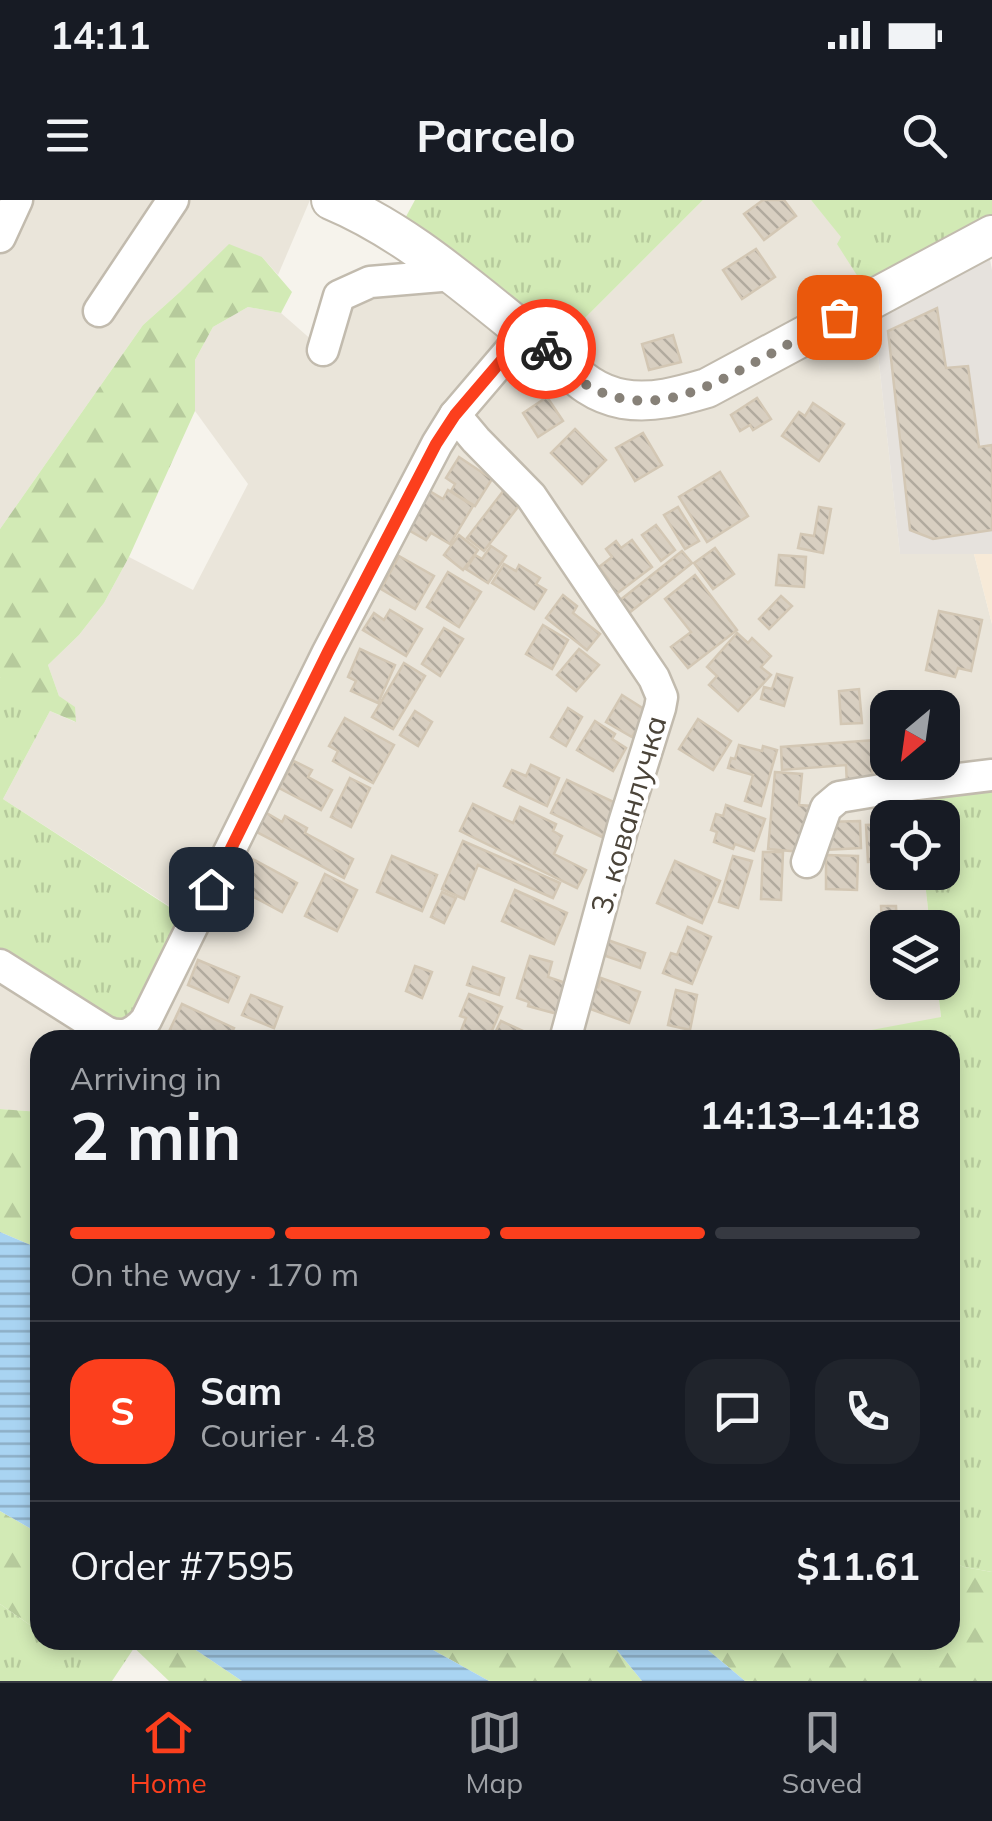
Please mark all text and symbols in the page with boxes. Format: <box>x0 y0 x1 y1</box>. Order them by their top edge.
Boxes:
text: 14:11 <box>50 11 151 59</box>
text: Parcelo <box>416 107 576 163</box>
icon: menu <box>40 108 95 163</box>
icon: search <box>897 108 952 163</box>
pin <box>797 275 882 360</box>
icon: bag <box>812 290 867 345</box>
courier <box>496 299 596 399</box>
icon: bike <box>519 322 574 377</box>
north arrow <box>870 690 960 780</box>
map controls <box>870 690 960 1000</box>
street label: 3. кованлучка <box>582 711 674 918</box>
button: locate <box>870 800 960 890</box>
pin <box>169 847 254 932</box>
icon: home <box>184 862 239 917</box>
button: layers <box>870 910 960 1000</box>
text: Arriving in <box>70 1058 222 1098</box>
text: 14:13–14:18 <box>700 1091 920 1139</box>
text: 2 min <box>70 1095 241 1176</box>
text: On the way · 170 m <box>70 1254 359 1294</box>
button: chat <box>685 1359 790 1464</box>
button: phone <box>815 1359 920 1464</box>
text: Sam <box>200 1367 282 1415</box>
text: S <box>110 1387 135 1435</box>
text: Courier · 4.8 <box>200 1415 376 1455</box>
text: Order #7595 <box>70 1542 294 1590</box>
text: $11.61 <box>797 1542 920 1590</box>
tab: Home <box>129 1705 207 1800</box>
tab: Map <box>465 1705 523 1800</box>
tab: Saved <box>782 1705 863 1800</box>

